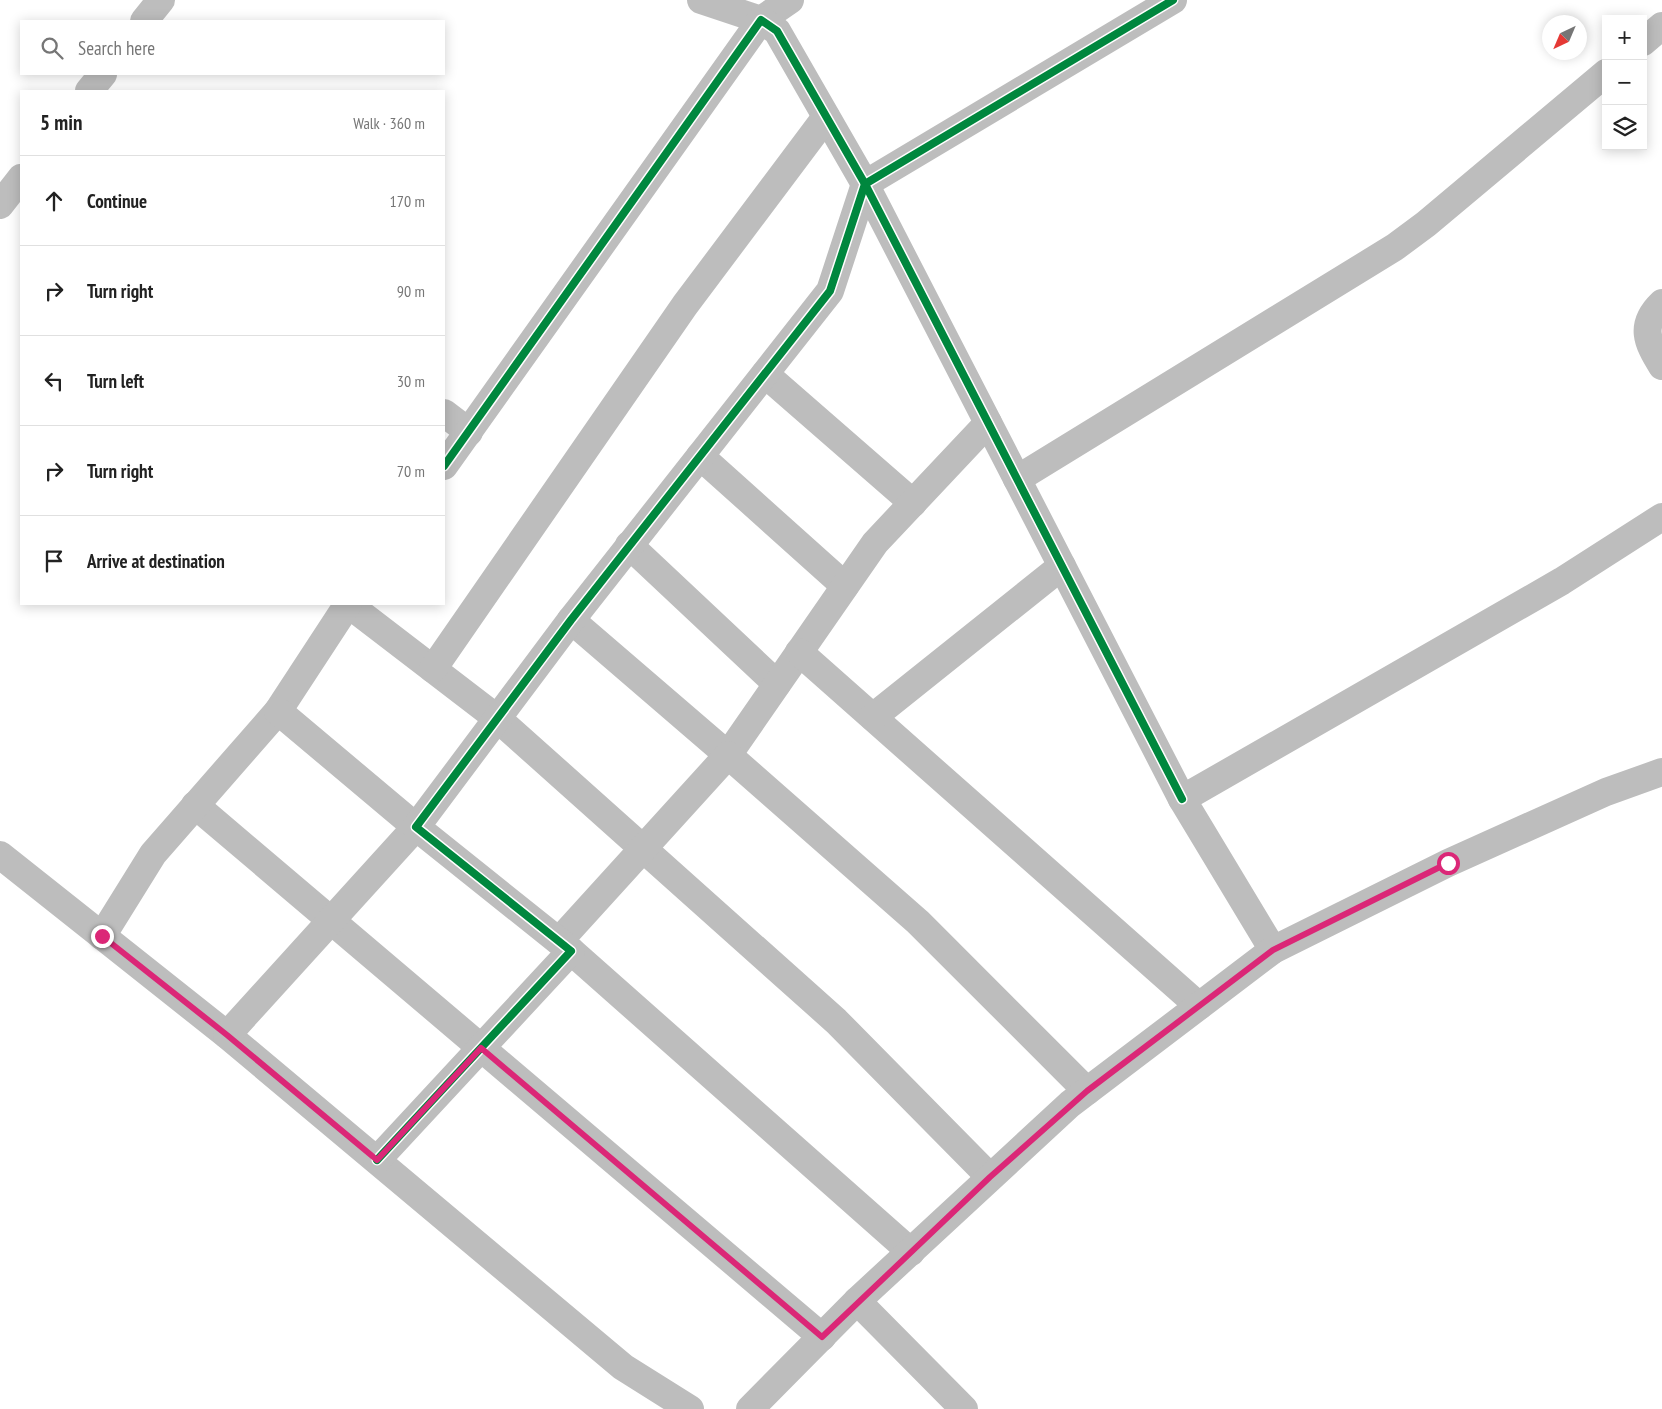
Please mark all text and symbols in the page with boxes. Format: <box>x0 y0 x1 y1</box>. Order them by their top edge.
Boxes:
north arrow <box>1542 15 1587 60</box>
map controls <box>1602 15 1647 150</box>
button: + <box>1602 15 1647 60</box>
search box <box>20 20 445 75</box>
icon: search <box>38 34 66 62</box>
text: Search here <box>78 36 155 60</box>
button: − <box>1602 60 1647 105</box>
button: layers <box>1602 105 1647 150</box>
text: 5 min <box>40 109 82 136</box>
text: Walk · 360 m <box>353 113 425 133</box>
icon: ahead <box>40 187 68 215</box>
text: Continue <box>87 189 147 213</box>
text: 170 m <box>390 191 425 211</box>
icon: right <box>40 277 68 305</box>
text: Turn right <box>87 279 153 303</box>
text: 90 m <box>397 281 425 301</box>
icon: left <box>40 367 68 395</box>
text: Turn left <box>87 369 144 393</box>
text: 30 m <box>397 371 425 391</box>
icon: right <box>40 457 68 485</box>
text: Turn right <box>87 459 153 483</box>
text: 70 m <box>397 461 425 481</box>
icon: arrive <box>40 547 68 575</box>
text: Arrive at destination <box>87 549 225 573</box>
route start <box>1437 852 1460 875</box>
route end <box>91 925 114 948</box>

